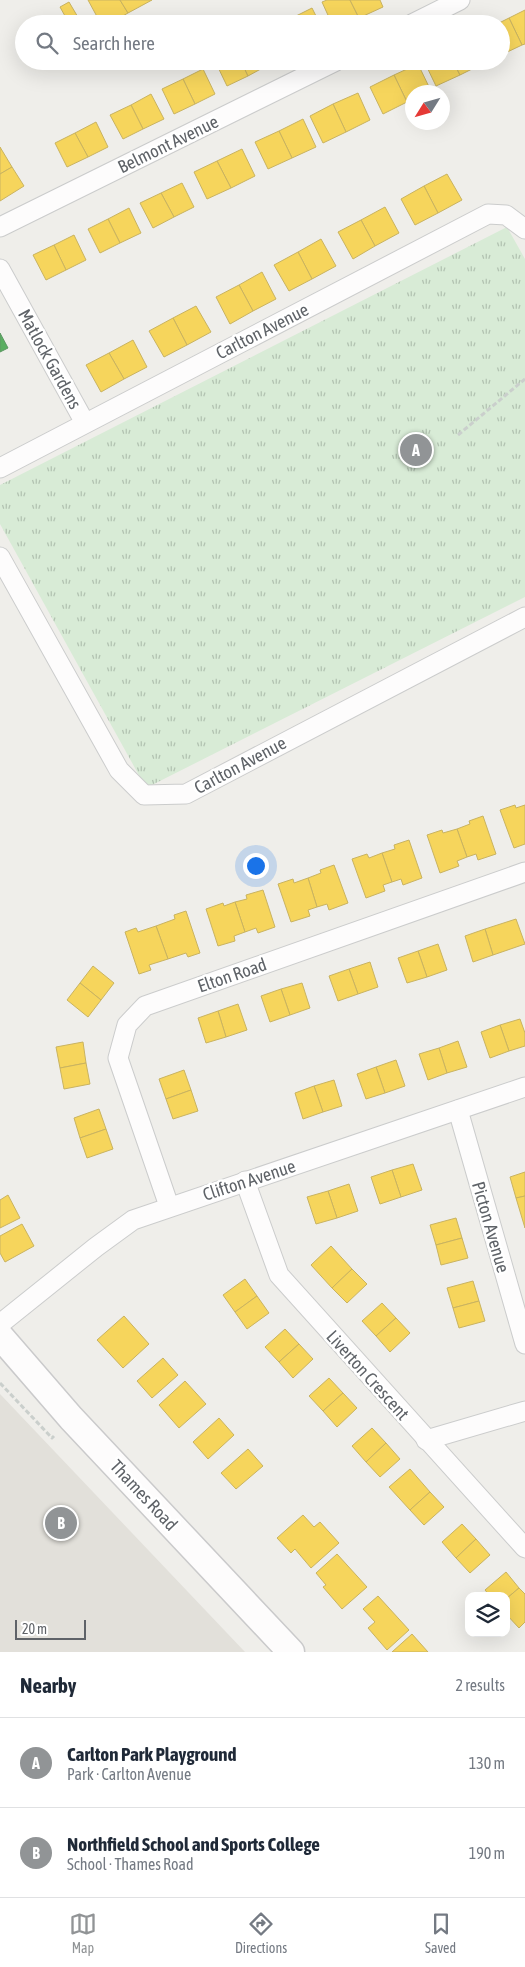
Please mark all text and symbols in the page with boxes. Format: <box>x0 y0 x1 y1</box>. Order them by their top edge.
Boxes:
search box <box>15 15 510 70</box>
icon: search <box>33 29 61 57</box>
text: Search here <box>73 32 155 54</box>
north arrow <box>405 85 450 130</box>
street label: Belmont Avenue <box>114 111 222 177</box>
street label: Carlton Avenue <box>212 299 312 363</box>
street label: Matlock Gardens <box>14 305 86 413</box>
pin: A <box>400 431 432 469</box>
street label: Carlton Avenue <box>190 732 290 798</box>
your location <box>243 853 269 879</box>
street label: Elton Road <box>195 953 269 997</box>
street label: Clifton Avenue <box>200 1155 298 1205</box>
street label: Picton Avenue <box>468 1179 514 1275</box>
street label: Liverton Crescent <box>322 1326 414 1424</box>
street label: Thames Road <box>106 1455 182 1535</box>
pin: B <box>45 1504 77 1542</box>
map controls <box>465 1592 510 1637</box>
button: layers <box>465 1592 510 1637</box>
scale bar <box>15 1617 86 1640</box>
text: 20 m <box>22 1621 47 1637</box>
text: Nearby <box>20 1673 76 1697</box>
text: 2 results <box>455 1676 505 1694</box>
text: Carlton Park Playground <box>67 1743 237 1765</box>
text: A <box>32 1754 40 1772</box>
text: 130 m <box>469 1754 505 1772</box>
text: Park · Carlton Avenue <box>67 1765 191 1783</box>
text: Northfield School and Sports College <box>67 1833 320 1855</box>
text: B <box>32 1844 40 1862</box>
text: 190 m <box>469 1844 505 1862</box>
text: School · Thames Road <box>67 1855 194 1873</box>
tab: Map <box>69 1910 97 1956</box>
tab: Directions <box>235 1910 287 1956</box>
tab: Saved <box>425 1910 456 1956</box>

